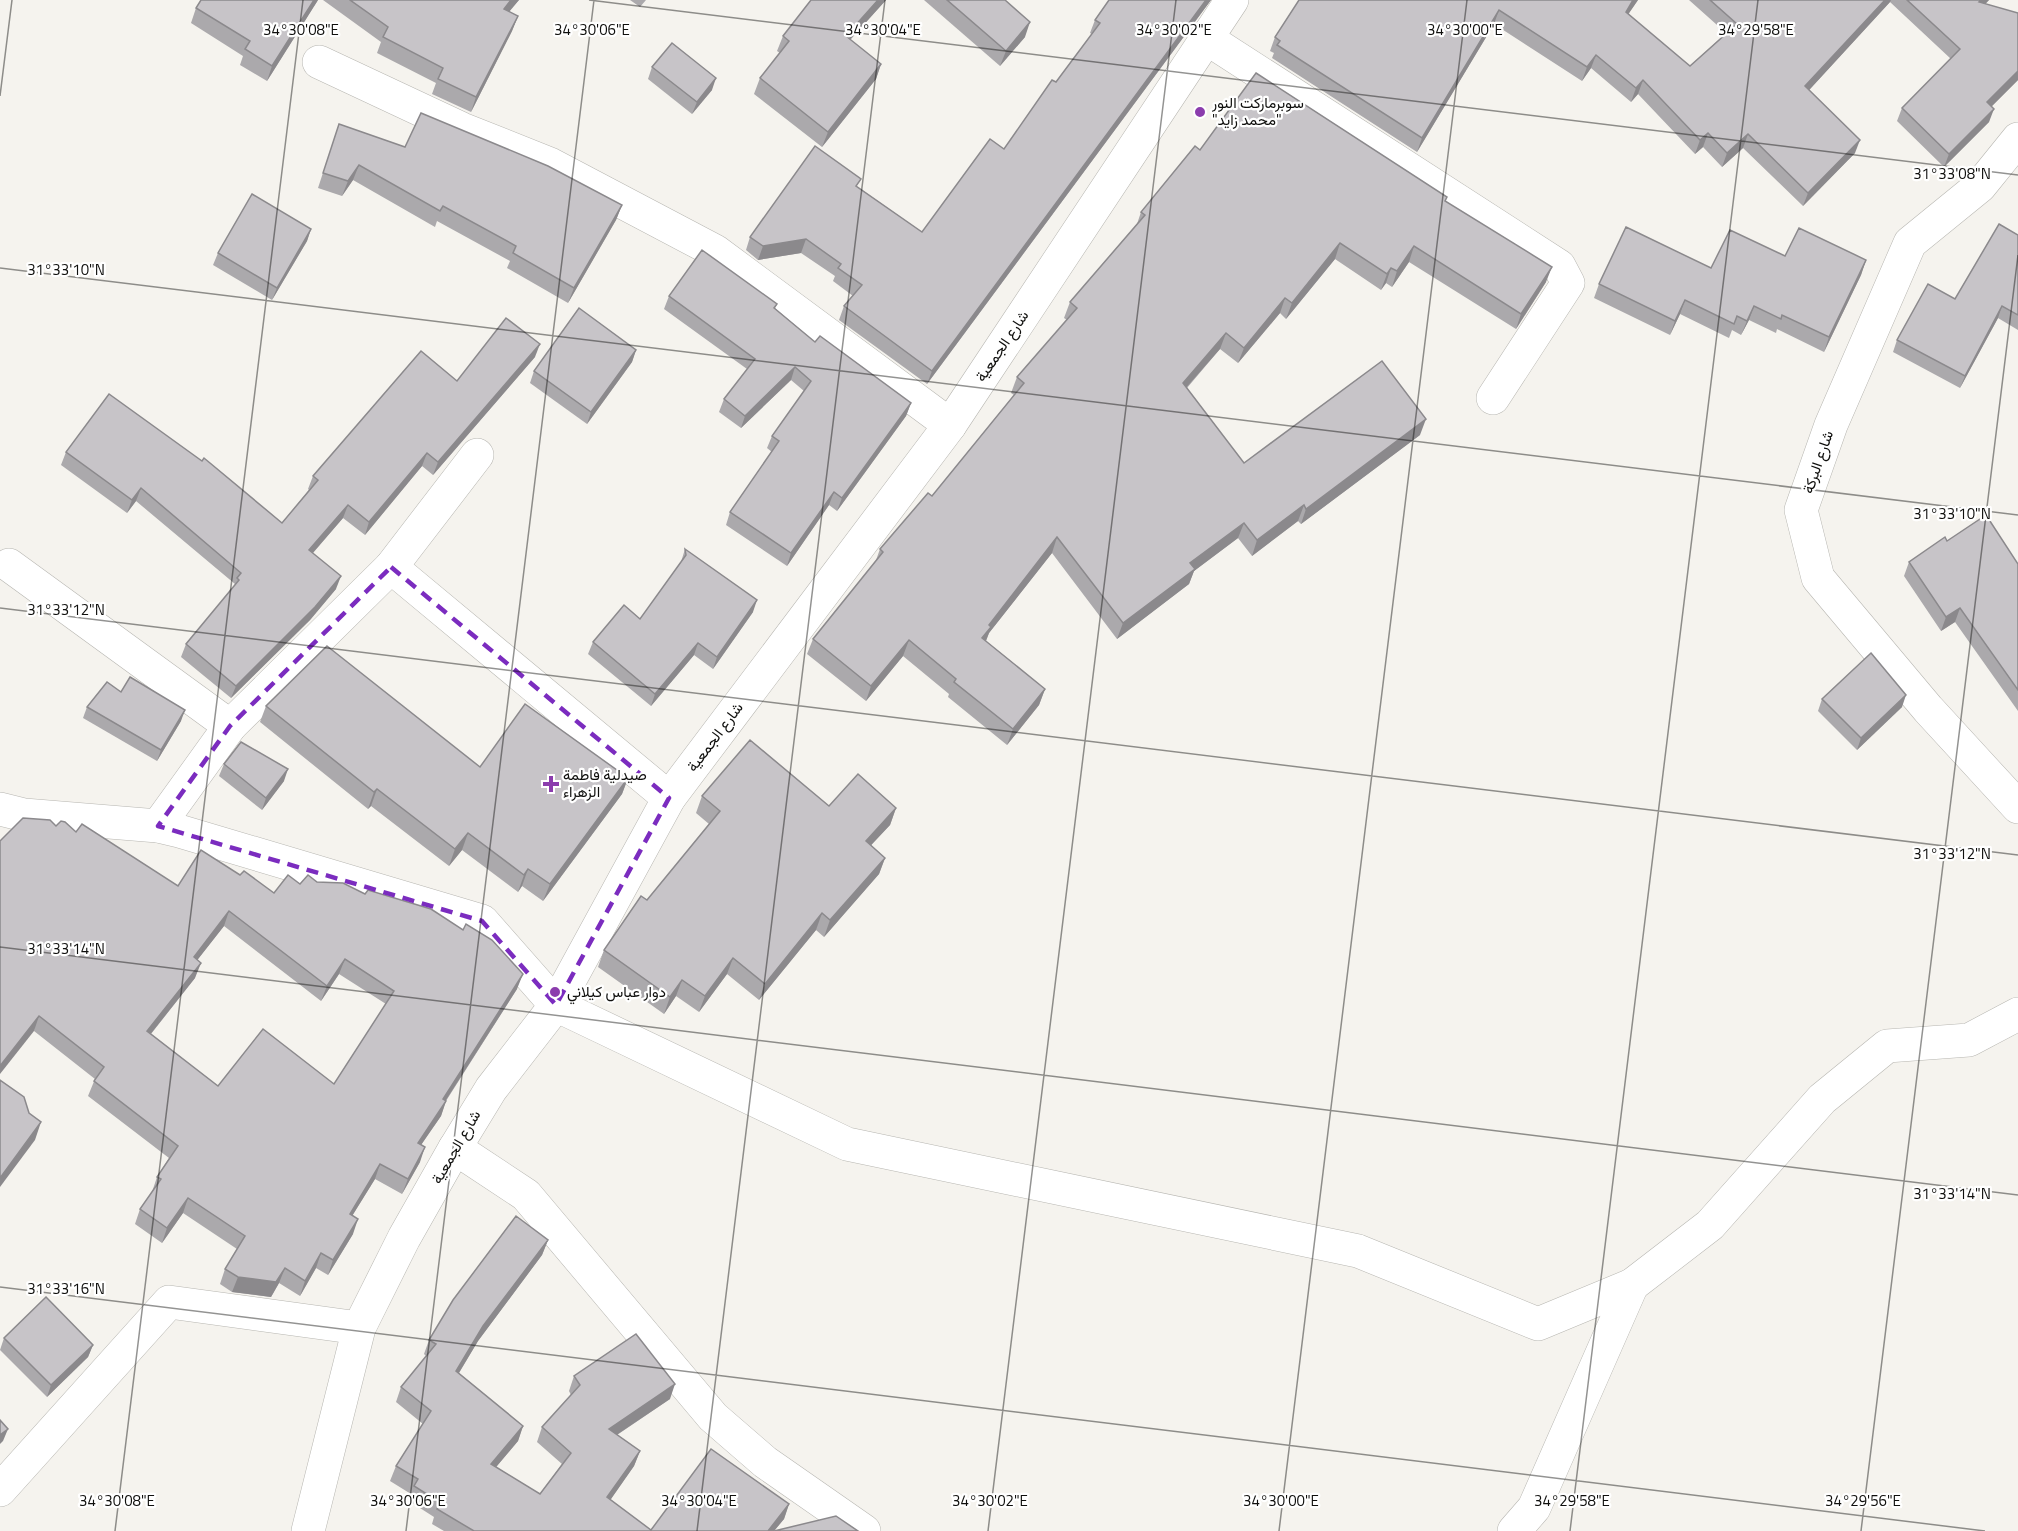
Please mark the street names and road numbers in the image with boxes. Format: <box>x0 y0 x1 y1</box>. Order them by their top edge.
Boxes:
street label: شارع الجمعية <box>969 305 1034 386</box>
street label: شارع البركة <box>1796 427 1839 496</box>
street label: شارع الجمعية <box>681 697 749 776</box>
street label: شارع الجمعية <box>425 1105 486 1188</box>

